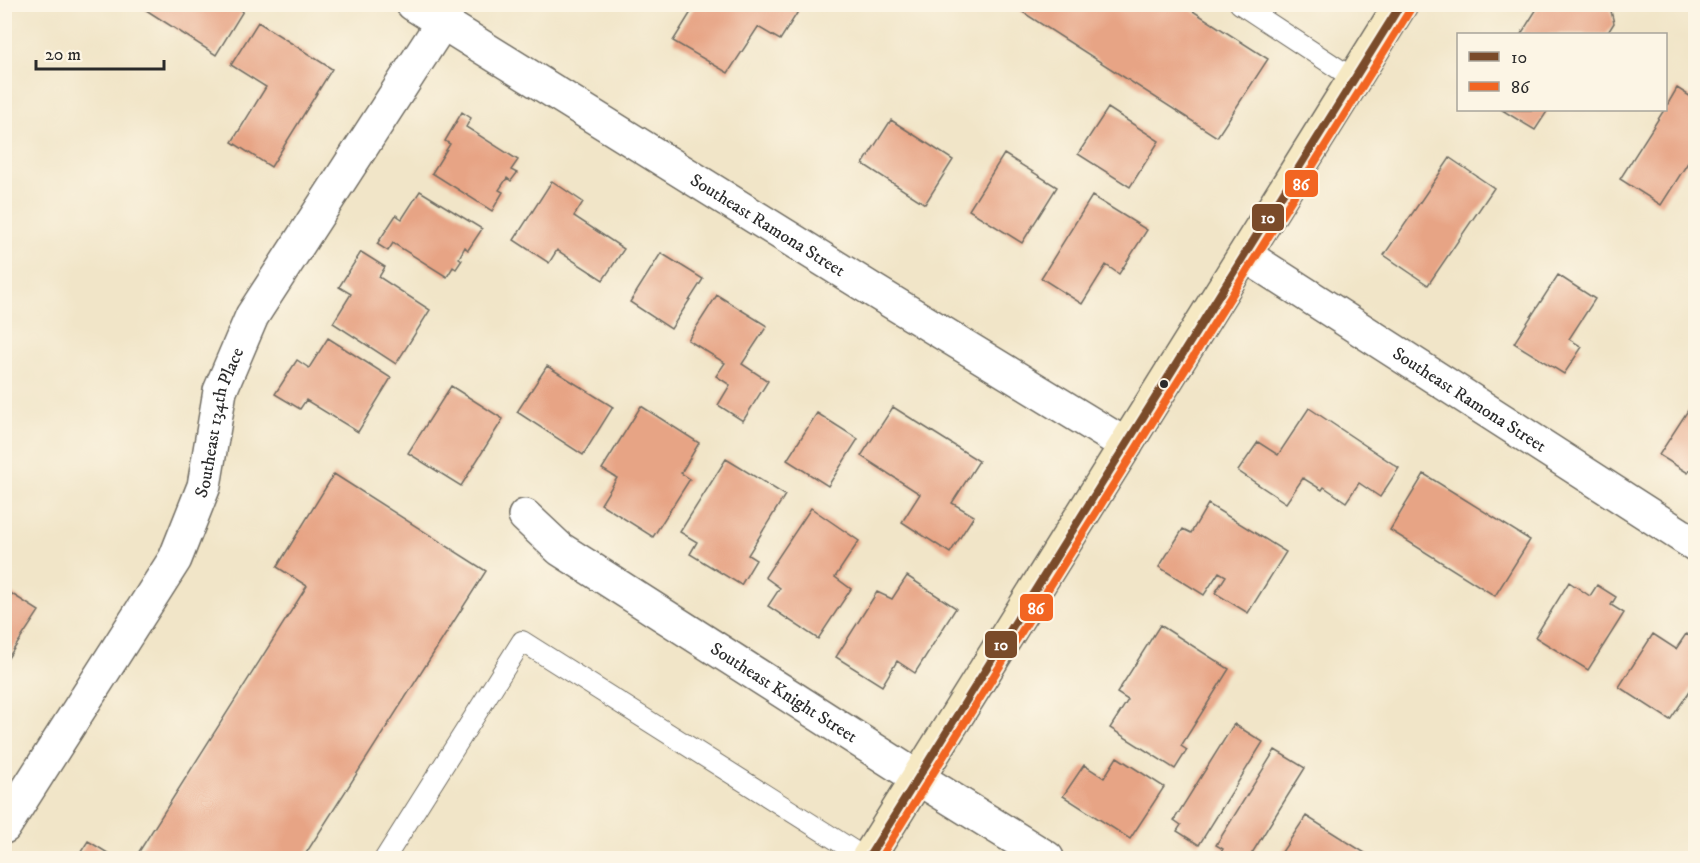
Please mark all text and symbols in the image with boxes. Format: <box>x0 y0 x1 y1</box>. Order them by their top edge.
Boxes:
scale bar <box>36 33 164 71</box>
legend <box>1457 33 1667 111</box>
text: 20 m <box>45 44 81 66</box>
text: 10 <box>1511 47 1527 69</box>
text: 86 <box>1511 77 1530 99</box>
street label: Southeast Ramona Street <box>686 169 849 282</box>
line badge: 86 <box>1284 169 1319 198</box>
text: 86 <box>1293 175 1311 195</box>
line badge: 10 <box>1251 203 1285 232</box>
text: 10 <box>1261 208 1276 228</box>
street label: Southeast Ramona Street <box>1388 343 1550 458</box>
street label: Southeast 134th Place <box>190 344 249 501</box>
unlabelled marker <box>1158 378 1170 390</box>
line badge: 86 <box>1019 593 1054 622</box>
text: 86 <box>1028 599 1046 619</box>
line badge: 10 <box>984 630 1018 659</box>
text: 10 <box>994 635 1009 655</box>
street label: Southeast Knight Street <box>706 638 861 748</box>

